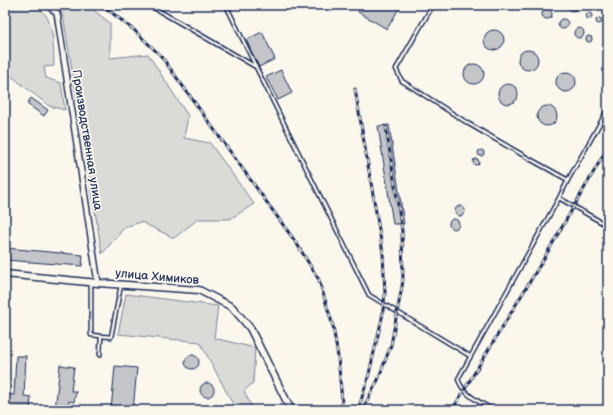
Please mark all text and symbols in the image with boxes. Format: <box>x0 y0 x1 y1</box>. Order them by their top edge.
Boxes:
street label: Производственная улица <box>68 69 106 211</box>
street label: улица Химиков <box>115 266 200 288</box>

